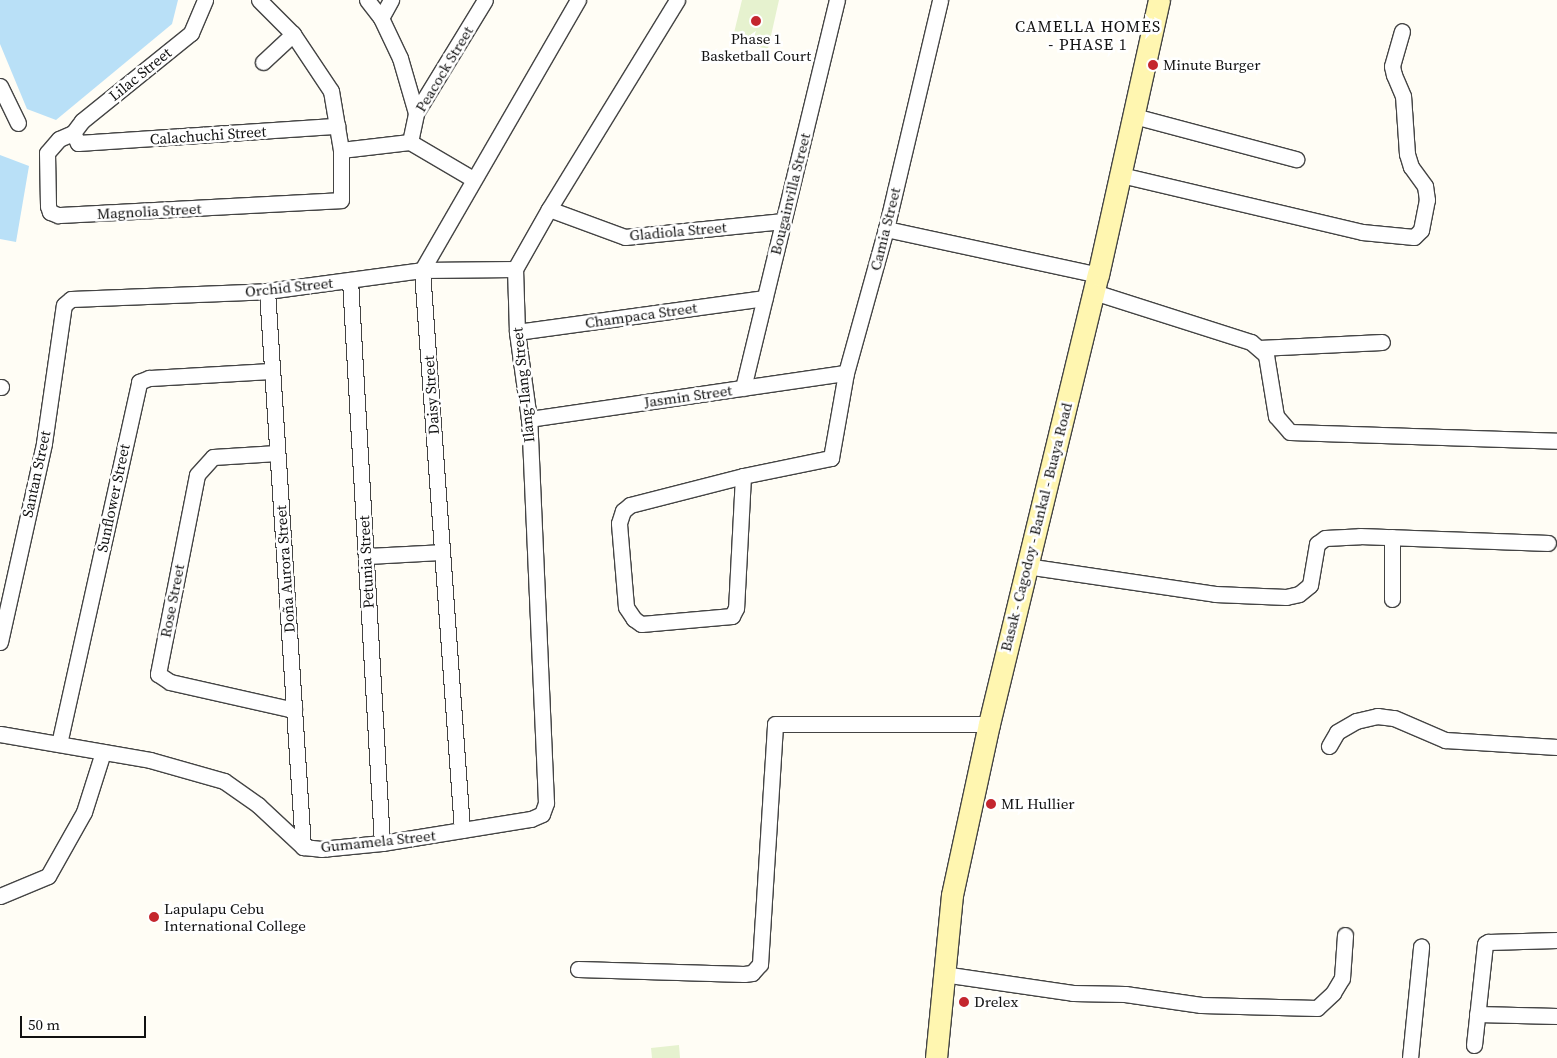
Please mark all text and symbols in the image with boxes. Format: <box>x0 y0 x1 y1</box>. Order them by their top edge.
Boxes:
marker: Phase 1 Basketball Court <box>750 15 762 27</box>
district label: CAMELLA HOMES - PHASE 1 <box>1013 16 1163 54</box>
street label: Peacock Street <box>411 23 477 115</box>
place label: Phase 1 Basketball Court <box>701 29 811 64</box>
street label: Lilac Street <box>105 43 175 105</box>
place label: Minute Burger <box>1163 56 1260 74</box>
marker: Minute Burger <box>1147 59 1159 71</box>
street label: Calachuchi Street <box>149 122 267 148</box>
street label: Bougainvilla Street <box>766 131 814 257</box>
street label: Camia Street <box>866 186 904 272</box>
street label: Magnolia Street <box>96 199 202 223</box>
street label: Gladiola Street <box>629 218 727 244</box>
street label: Orchid Street <box>244 273 334 301</box>
street label: Champaca Street <box>584 298 698 332</box>
street label: Ilang-Ilang Street <box>508 327 538 443</box>
street label: Daisy Street <box>419 355 443 435</box>
street label: Jasmin Street <box>643 381 733 411</box>
street label: Basak - Cagodoy - Bankal - Buaya Road <box>996 401 1076 653</box>
street label: Santan Street <box>18 429 54 519</box>
street label: Sunflower Street <box>93 442 133 554</box>
street label: Doña Aurora Street <box>272 505 298 633</box>
street label: Petunia Street <box>355 515 377 609</box>
street label: Rose Street <box>156 563 188 639</box>
place label: ML Hullier <box>1001 795 1075 813</box>
marker: ML Hullier <box>985 798 997 810</box>
street label: Gumamela Street <box>320 826 436 856</box>
place label: Lapulapu Cebu International College <box>164 899 306 934</box>
marker: Lapulapu Cebu International College <box>148 911 160 923</box>
place label: Drelex <box>974 993 1018 1011</box>
marker: Drelex <box>958 996 970 1008</box>
scale bar <box>22 1006 149 1038</box>
text: 50 m <box>28 1014 60 1035</box>

